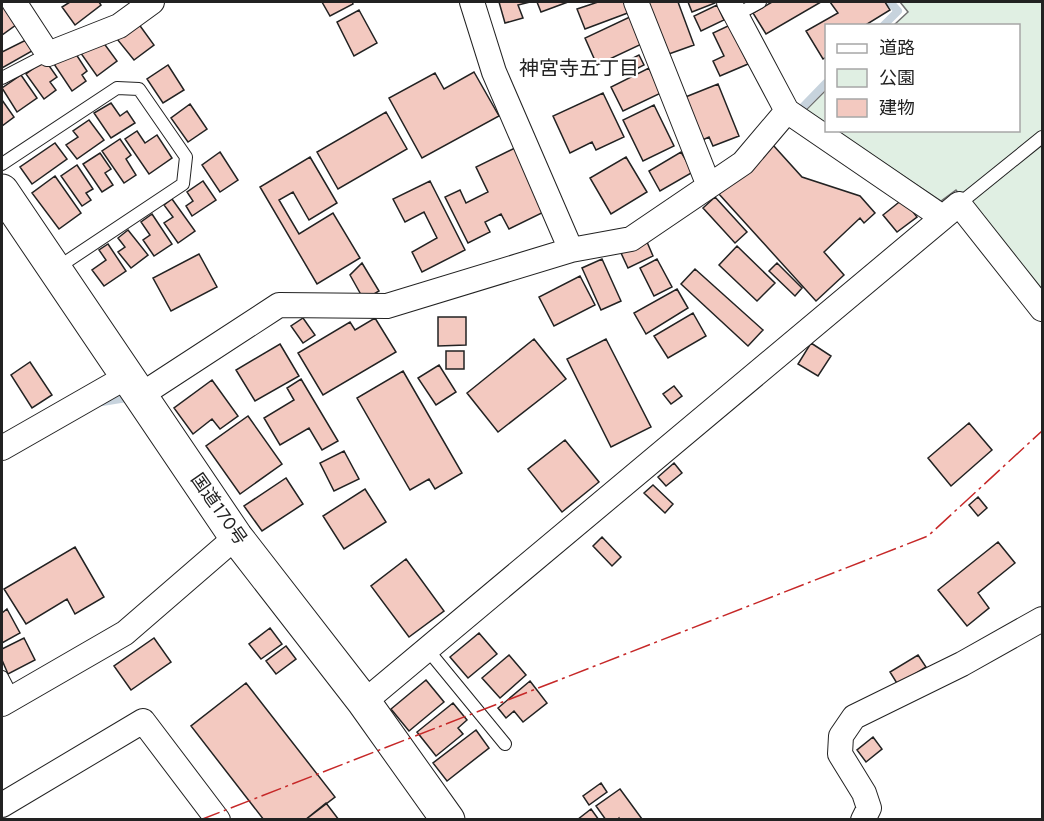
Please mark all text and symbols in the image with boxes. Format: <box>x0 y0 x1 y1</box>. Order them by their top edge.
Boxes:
legend <box>825 24 1020 132</box>
text: 道路 <box>879 35 915 61</box>
district label: 神宮寺五丁目 <box>519 54 639 83</box>
text: 公園 <box>879 65 915 91</box>
text: 建物 <box>879 95 915 121</box>
street label: 国道170号 <box>185 468 253 550</box>

